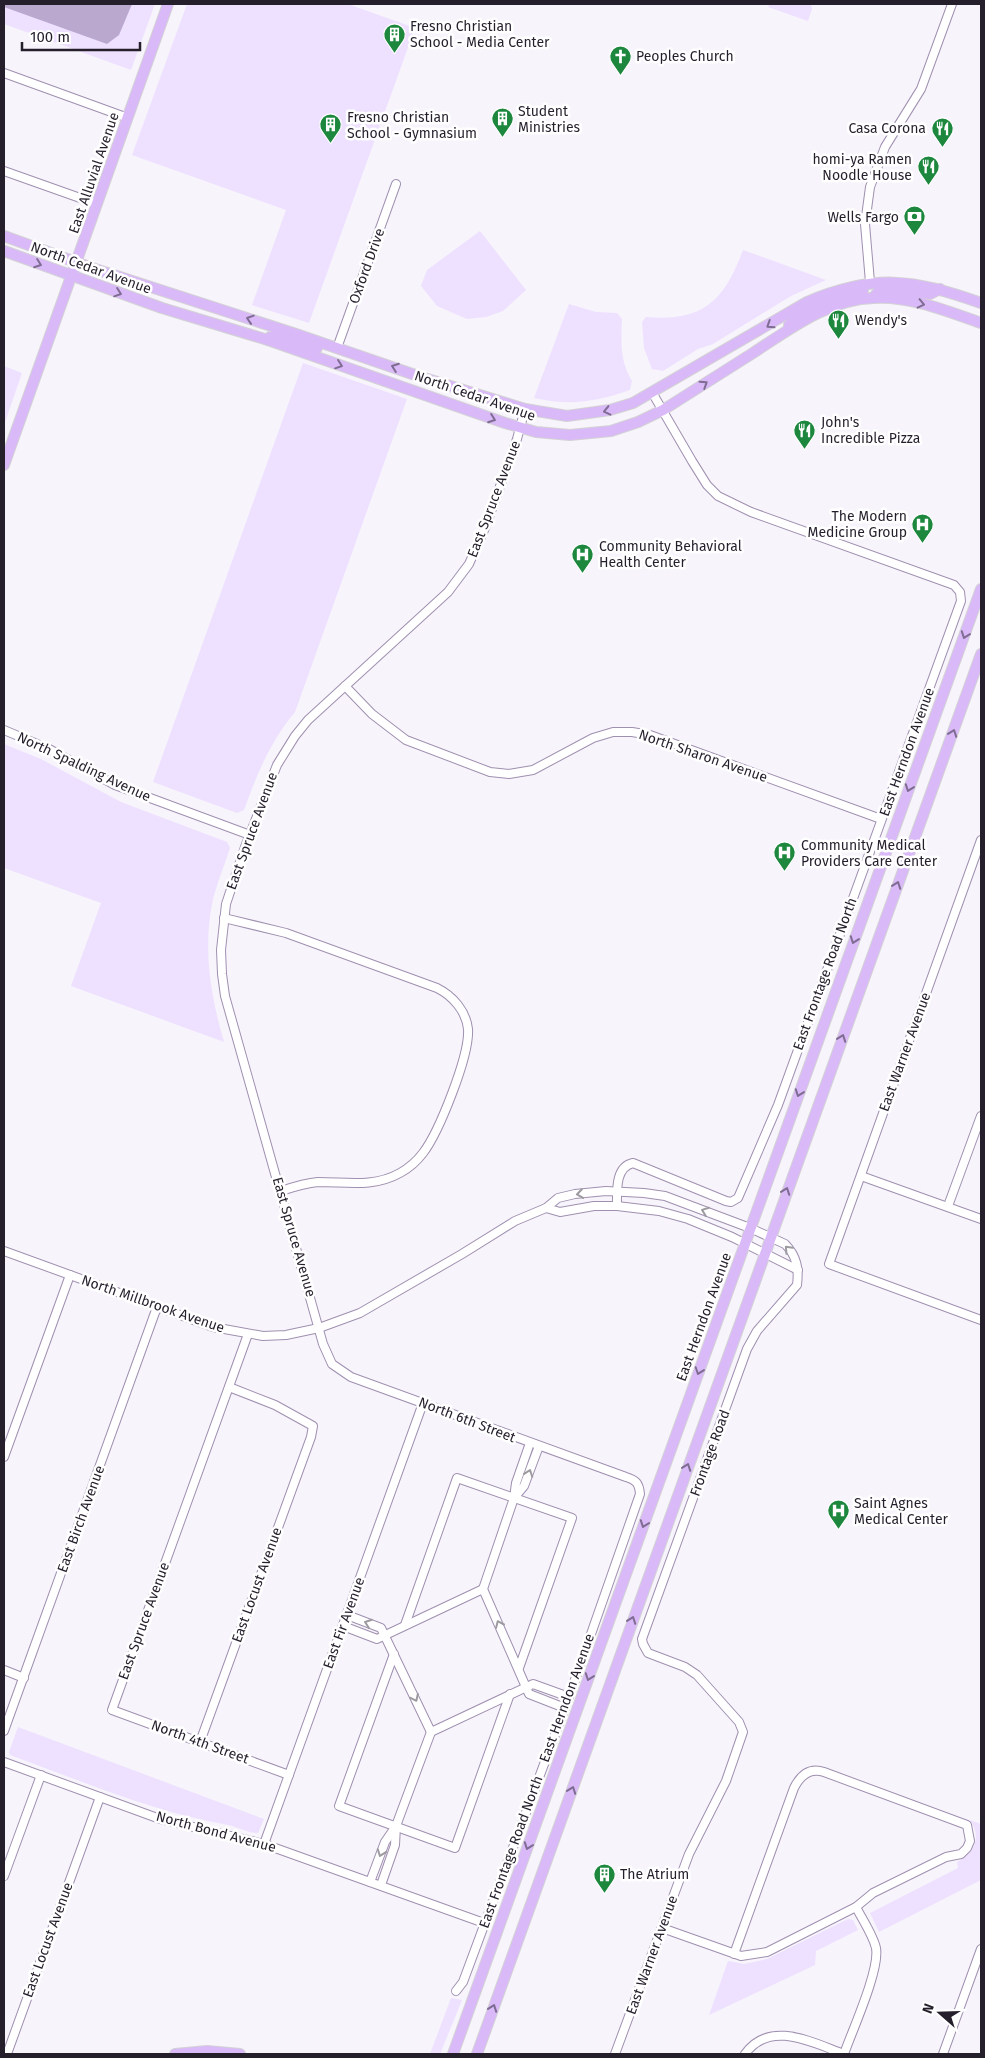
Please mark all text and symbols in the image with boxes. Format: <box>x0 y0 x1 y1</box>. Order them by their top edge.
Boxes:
place label: Fresno Christian School - Media Center <box>410 18 550 51</box>
scale bar <box>22 20 140 52</box>
building icon: Fresno Christian School - Media Center <box>382 22 406 53</box>
text: 100 m <box>30 28 70 46</box>
church icon: Peoples Church <box>608 44 632 75</box>
place label: Peoples Church <box>636 48 734 65</box>
place label: Student Ministries <box>518 103 581 136</box>
building icon: Student Ministries <box>490 107 514 138</box>
place label: Fresno Christian School - Gymnasium <box>347 109 477 142</box>
street label: East Alluvial Avenue <box>65 110 123 236</box>
building icon: Fresno Christian School - Gymnasium <box>319 113 343 144</box>
restaurant icon: Casa Corona <box>930 116 954 147</box>
place label: Casa Corona <box>848 120 926 137</box>
place label: homi-ya Ramen Noodle House <box>812 151 912 184</box>
restaurant icon: homi-ya Ramen Noodle House <box>916 155 940 186</box>
bank icon: Wells Fargo <box>903 205 927 236</box>
place label: Wells Fargo <box>827 209 899 226</box>
street label: Oxford Drive <box>346 226 388 306</box>
street label: North Cedar Avenue <box>28 238 154 298</box>
one-way arrow <box>33 258 42 268</box>
one-way arrow <box>113 287 122 297</box>
one-way arrow <box>916 298 925 309</box>
restaurant icon: Wendy's <box>827 308 851 339</box>
place label: Wendy's <box>855 312 907 329</box>
one-way arrow <box>246 315 254 325</box>
one-way arrow <box>766 318 775 328</box>
one-way arrow <box>334 359 343 369</box>
one-way arrow <box>392 363 400 373</box>
street label: North Cedar Avenue <box>412 367 538 425</box>
one-way arrow <box>698 381 708 390</box>
one-way arrow <box>603 405 612 415</box>
one-way arrow <box>488 413 496 423</box>
place label: John's Incredible Pizza <box>821 414 920 447</box>
restaurant icon: John's Incredible Pizza <box>793 418 817 449</box>
street label: East Spruce Avenue <box>464 438 524 560</box>
place label: The Modern Medicine Group <box>808 508 907 541</box>
hospital icon: The Modern Medicine Group <box>911 512 935 543</box>
place label: Community Behavioral Health Center <box>599 538 742 571</box>
hospital icon: Community Behavioral Health Center <box>571 542 595 573</box>
one-way arrow <box>961 630 971 639</box>
street label: East Herndon Avenue <box>876 685 938 819</box>
street label: North Sharon Avenue <box>636 726 770 786</box>
street label: North Spalding Avenue <box>15 729 153 805</box>
one-way arrow <box>947 729 957 737</box>
street label: East Spruce Avenue <box>223 770 281 892</box>
one-way arrow <box>905 783 915 791</box>
place label: Community Medical Providers Care Center <box>801 837 938 870</box>
hospital icon: Community Medical Providers Care Center <box>773 841 797 872</box>
one-way arrow <box>891 882 901 890</box>
street label: East Frontage Road North <box>789 895 861 1053</box>
one-way arrow <box>850 936 860 944</box>
street label: East Warner Avenue <box>876 990 934 1114</box>
one-way arrow <box>836 1034 846 1043</box>
one-way arrow <box>795 1089 805 1097</box>
street label: East Spruce Avenue <box>269 1175 319 1299</box>
one-way arrow <box>780 1187 790 1196</box>
one-way arrow <box>575 1188 583 1199</box>
one-way arrow <box>701 1206 710 1217</box>
one-way arrow <box>785 1246 794 1255</box>
street label: East Herndon Avenue <box>673 1250 735 1384</box>
street label: North Millbrook Avenue <box>79 1272 227 1336</box>
one-way arrow <box>695 1366 705 1374</box>
street label: North 6th Street <box>416 1394 519 1447</box>
street label: Frontage Road <box>686 1407 734 1499</box>
street label: East Birch Avenue <box>54 1463 108 1575</box>
one-way arrow <box>681 1463 691 1472</box>
one-way arrow <box>523 1469 533 1478</box>
place label: Saint Agnes Medical Center <box>854 1495 949 1528</box>
hospital icon: Saint Agnes Medical Center <box>826 1499 850 1530</box>
one-way arrow <box>640 1519 650 1527</box>
street label: East Locust Avenue <box>228 1525 286 1645</box>
street label: East Spruce Avenue <box>115 1560 173 1682</box>
street label: East Fir Avenue <box>320 1575 368 1671</box>
one-way arrow <box>626 1616 636 1625</box>
one-way arrow <box>364 1619 372 1629</box>
one-way arrow <box>495 1620 505 1629</box>
street label: East Herndon Avenue <box>536 1631 598 1765</box>
one-way arrow <box>585 1672 595 1680</box>
one-way arrow <box>409 1693 419 1702</box>
street label: North 4th Street <box>149 1716 252 1768</box>
street label: East Frontage Road North <box>475 1773 547 1931</box>
one-way arrow <box>566 1786 576 1794</box>
street label: North Bond Avenue <box>154 1808 278 1856</box>
one-way arrow <box>524 1841 534 1850</box>
one-way arrow <box>377 1848 387 1857</box>
building icon: The Atrium <box>592 1862 616 1893</box>
place label: The Atrium <box>620 1866 689 1883</box>
street label: East Locust Avenue <box>19 1880 77 2000</box>
street label: East Warner Avenue <box>623 1893 681 2017</box>
north arrow <box>915 1988 965 2038</box>
text: N <box>919 2001 938 2016</box>
one-way arrow <box>487 2005 497 2013</box>

